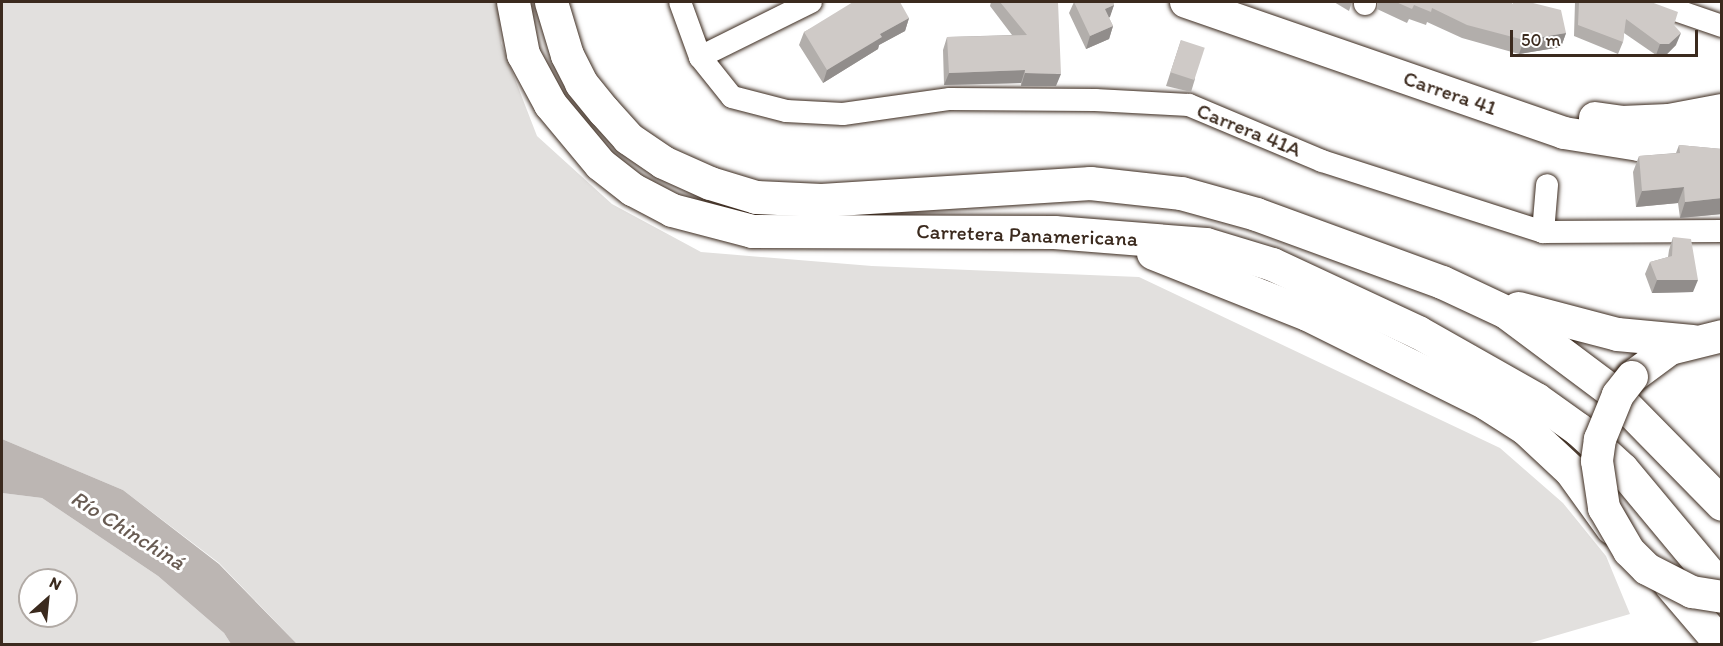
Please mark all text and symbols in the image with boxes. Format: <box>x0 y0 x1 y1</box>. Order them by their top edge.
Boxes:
scale bar <box>1513 18 1700 56</box>
text: 50 m <box>1521 29 1561 51</box>
street label: Carrera 41 <box>1400 65 1500 121</box>
street label: Carrera 41A <box>1193 98 1305 162</box>
street label: Carretera Panamericana <box>917 219 1137 251</box>
water label: Río Chinchiná <box>66 485 190 575</box>
north arrow <box>18 568 78 628</box>
text: N <box>46 572 65 594</box>

